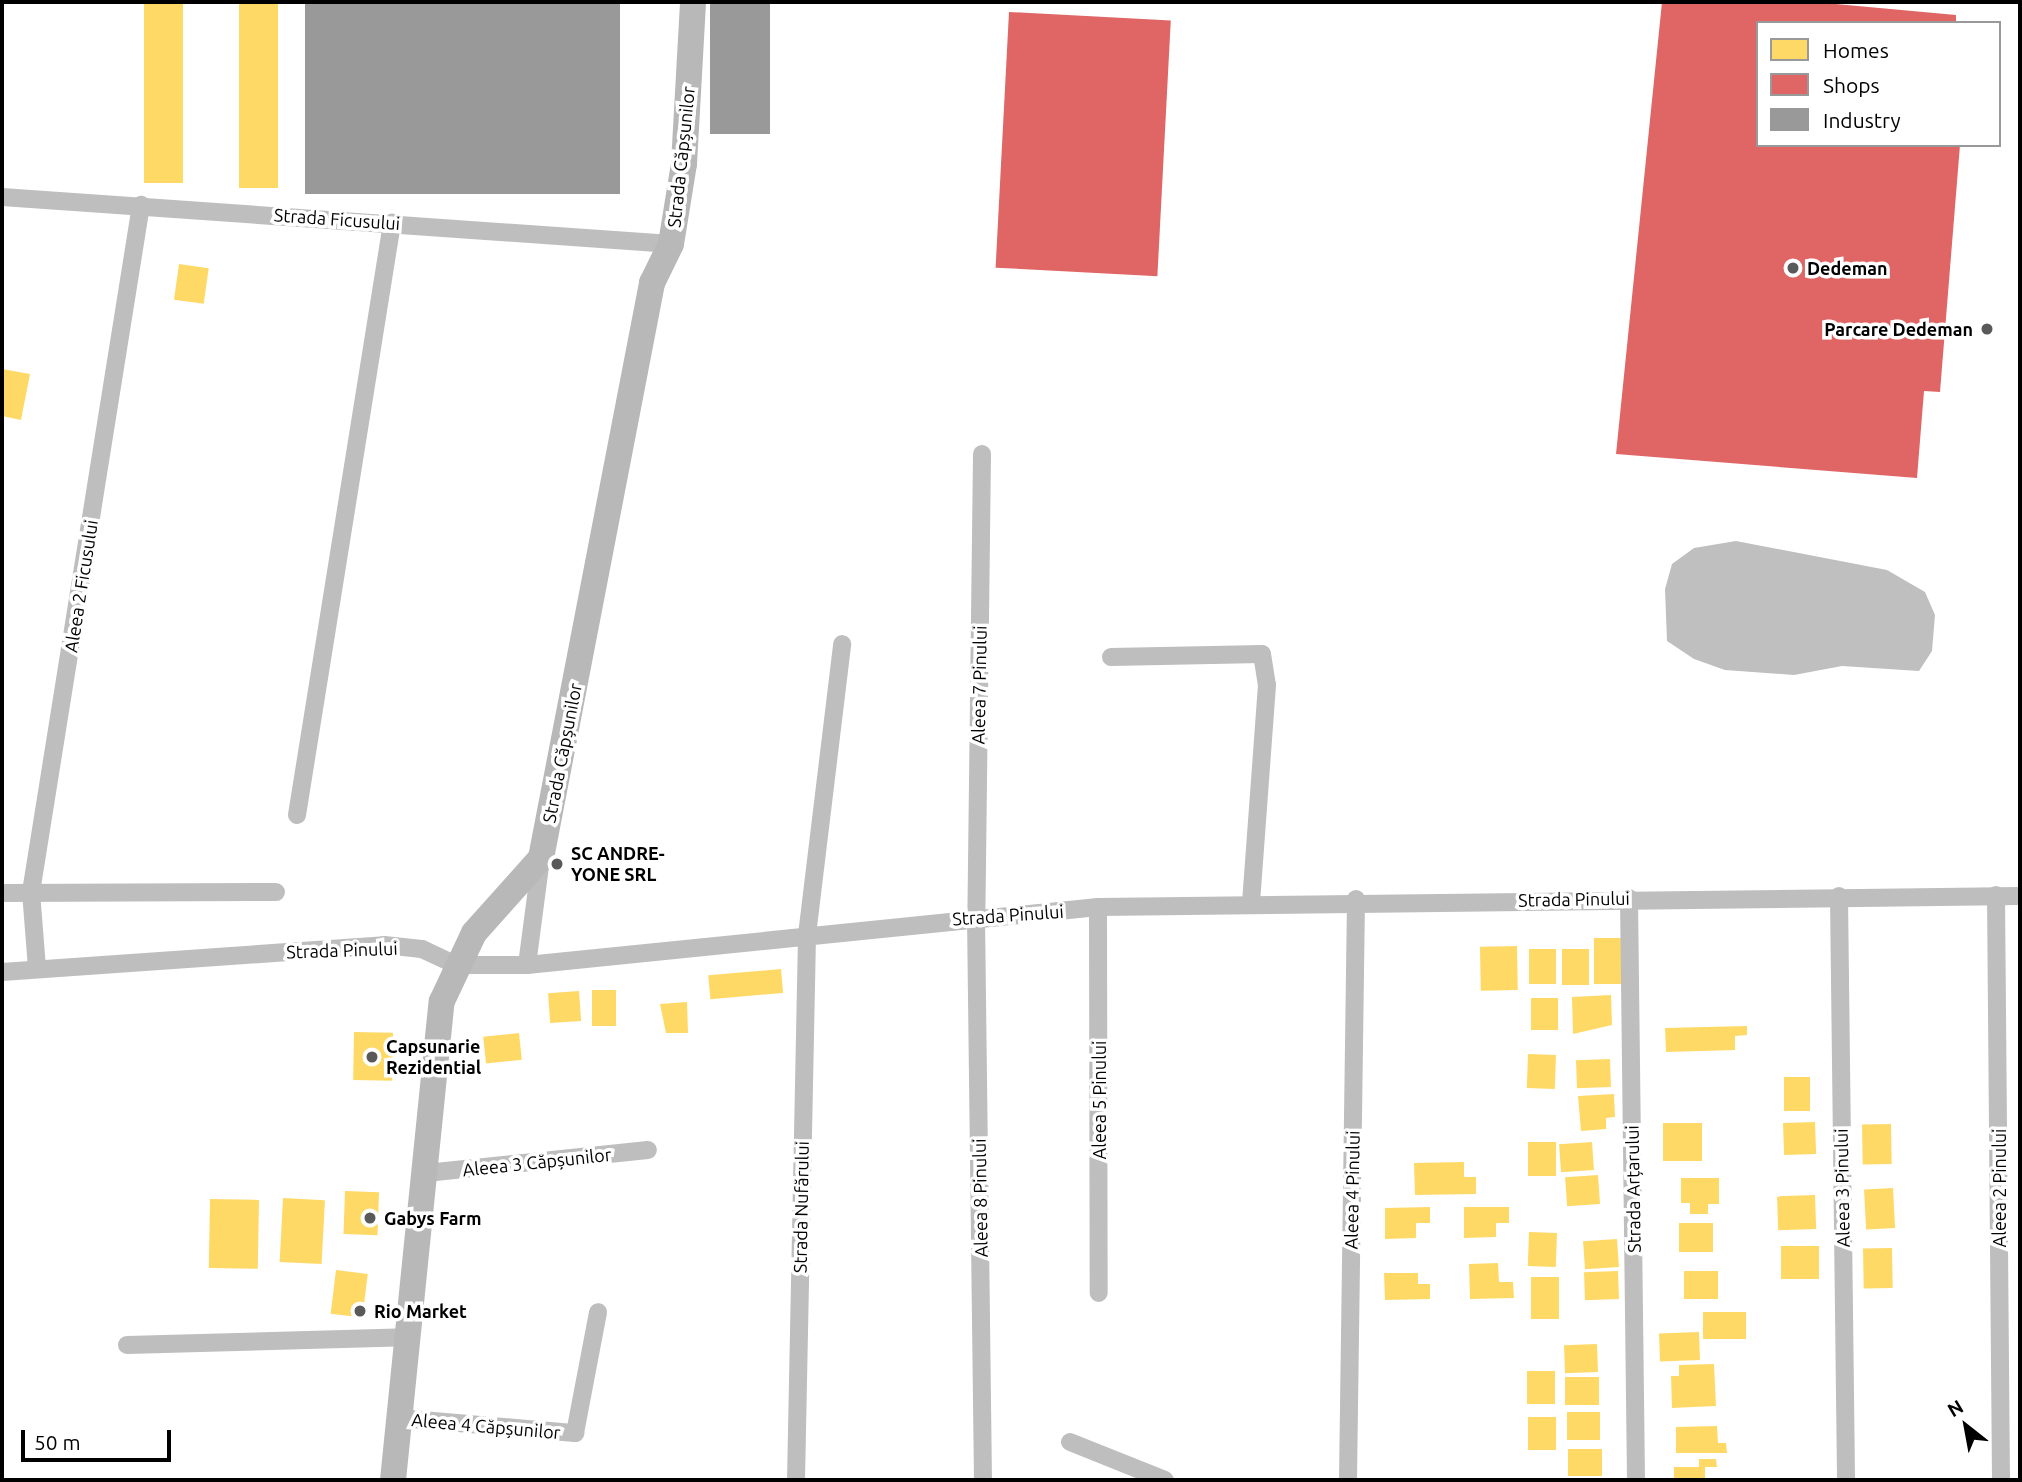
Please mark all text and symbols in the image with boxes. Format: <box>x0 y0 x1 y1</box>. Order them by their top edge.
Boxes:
legend <box>1756 21 2001 147</box>
text: Homes <box>1823 38 1889 62</box>
text: Shops <box>1823 73 1880 97</box>
street label: Strada Căpșunilor <box>663 85 699 229</box>
text: Industry <box>1823 108 1901 132</box>
street label: Strada Ficusului <box>273 204 401 234</box>
place label: Dedeman <box>1807 257 1887 279</box>
marker: Dedeman <box>1785 260 1801 276</box>
place label: Parcare Dedeman <box>1824 318 1973 340</box>
marker: Parcare Dedeman <box>1979 321 1995 337</box>
street label: Aleea 2 Ficusului <box>60 518 102 654</box>
street label: Aleea 7 Pinului <box>967 625 991 745</box>
street label: Strada Căpșunilor <box>538 681 586 825</box>
place label: SC ANDRE- YONE SRL <box>571 843 665 886</box>
marker: SC ANDRE- YONE SRL <box>549 856 565 872</box>
street label: Strada Pinului <box>1518 887 1630 911</box>
street label: Strada Pinului <box>952 900 1064 930</box>
street label: Strada Pinului <box>286 937 398 963</box>
place label: Capsunarie Rezidential <box>386 1036 481 1078</box>
street label: Aleea 5 Pinului <box>1088 1041 1110 1159</box>
marker: Capsunarie Rezidential <box>364 1049 380 1065</box>
street label: Strada Arțarului <box>1621 1125 1645 1253</box>
street label: Aleea 3 Pinului <box>1830 1128 1854 1248</box>
street label: Aleea 2 Pinului <box>1988 1129 2010 1247</box>
street label: Aleea 4 Pinului <box>1340 1130 1364 1250</box>
street label: Aleea 8 Pinului <box>968 1138 992 1258</box>
street label: Strada Nufărului <box>789 1141 813 1273</box>
street label: Aleea 3 Căpșunilor <box>461 1143 613 1181</box>
place label: Gabys Farm <box>384 1207 481 1229</box>
marker: Gabys Farm <box>362 1210 378 1226</box>
place label: Rio Market <box>374 1300 467 1322</box>
marker: Rio Market <box>352 1303 368 1319</box>
north arrow <box>1931 1391 2001 1461</box>
text: N <box>1943 1395 1967 1421</box>
street label: Aleea 4 Căpșunilor <box>411 1409 561 1443</box>
scale bar <box>24 1416 175 1460</box>
text: 50 m <box>34 1430 81 1454</box>

